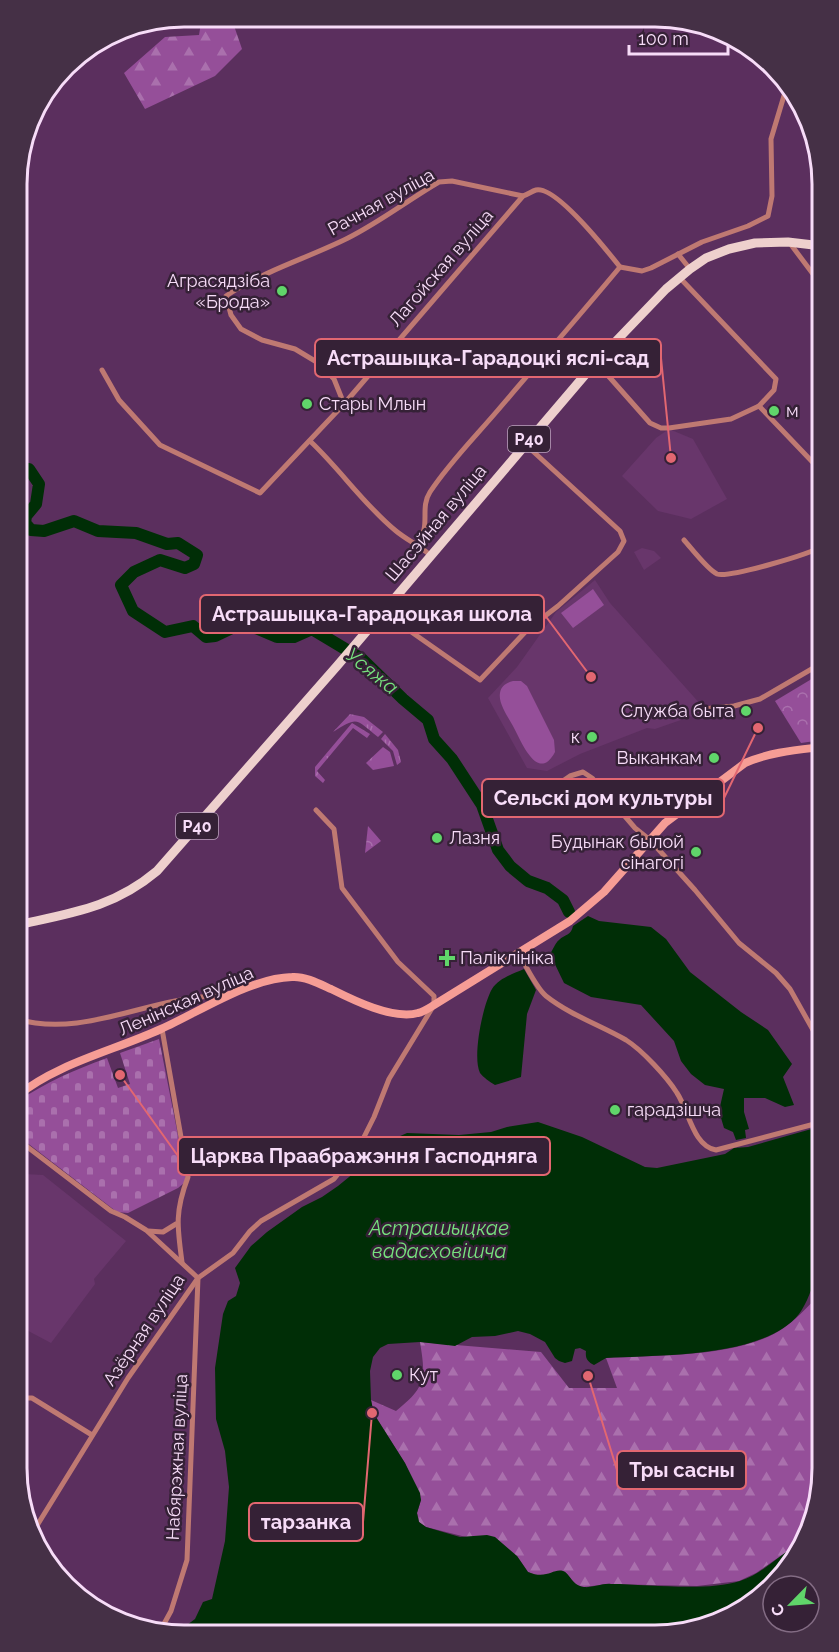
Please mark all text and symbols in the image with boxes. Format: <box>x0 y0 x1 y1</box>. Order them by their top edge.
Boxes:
scale bar <box>629 18 728 56</box>
text: 100 m <box>638 28 689 49</box>
street label: Рачная вуліца <box>324 164 438 239</box>
street label: Лагойская вуліца <box>384 205 497 331</box>
place label: Аграсядзіба «Брода» <box>167 270 270 312</box>
marker: Аграсядзіба «Брода» <box>275 284 289 298</box>
callout: Астрашыцка-Гарадоцкі яслі-сад <box>315 339 661 377</box>
text: Астрашыцка-Гарадоцкі яслі-сад <box>327 346 649 370</box>
place label: Стары Млын <box>319 393 426 414</box>
marker: Стары Млын <box>300 397 314 411</box>
place label: м <box>786 400 799 421</box>
marker: м <box>767 404 781 418</box>
road number: Р40 <box>508 426 550 452</box>
street label: Шасэйная вуліца <box>381 460 490 585</box>
callout: Астрашыцка-Гарадоцкая школа <box>200 595 544 633</box>
text: Астрашыцка-Гарадоцкая школа <box>212 602 532 626</box>
water label: Усяжа <box>341 643 403 699</box>
place label: Служба быта <box>621 700 734 721</box>
marker: Служба быта <box>739 704 753 718</box>
place label: к <box>571 726 580 747</box>
marker: к <box>585 730 599 744</box>
place label: Выканкам <box>616 747 702 768</box>
marker: Выканкам <box>707 751 721 765</box>
callout: Сельскі дом культуры <box>482 779 724 817</box>
text: Сельскі дом культуры <box>494 786 712 810</box>
road number: Р40 <box>176 813 218 839</box>
place label: Лазня <box>449 827 500 848</box>
marker: Лазня <box>430 831 444 845</box>
place label: Будынак былой сінагогі <box>551 831 684 873</box>
marker: Будынак былой сінагогі <box>689 845 703 859</box>
place label: Паліклініка <box>460 947 554 968</box>
marker: Паліклініка <box>438 949 456 967</box>
street label: Ленінская вуліца <box>115 961 256 1040</box>
place label: гарадзішча <box>627 1099 721 1120</box>
marker: гарадзішча <box>608 1103 622 1117</box>
callout: Царква Праабражэння Гасподняга <box>178 1137 550 1175</box>
text: Царква Праабражэння Гасподняга <box>190 1144 538 1168</box>
water label: Астрашыцкае вадасховішча <box>368 1216 509 1263</box>
street label: Азёрная вуліца <box>98 1270 189 1390</box>
place label: Кут <box>409 1364 439 1385</box>
marker: Кут <box>390 1368 404 1382</box>
street label: Набярэжная вуліца <box>162 1373 191 1541</box>
callout: Тры сасны <box>617 1451 746 1489</box>
text: Тры сасны <box>629 1458 735 1482</box>
callout: тарзанка <box>249 1503 363 1541</box>
text: тарзанка <box>261 1510 351 1534</box>
north arrow <box>761 1574 821 1634</box>
text: С <box>767 1601 789 1619</box>

